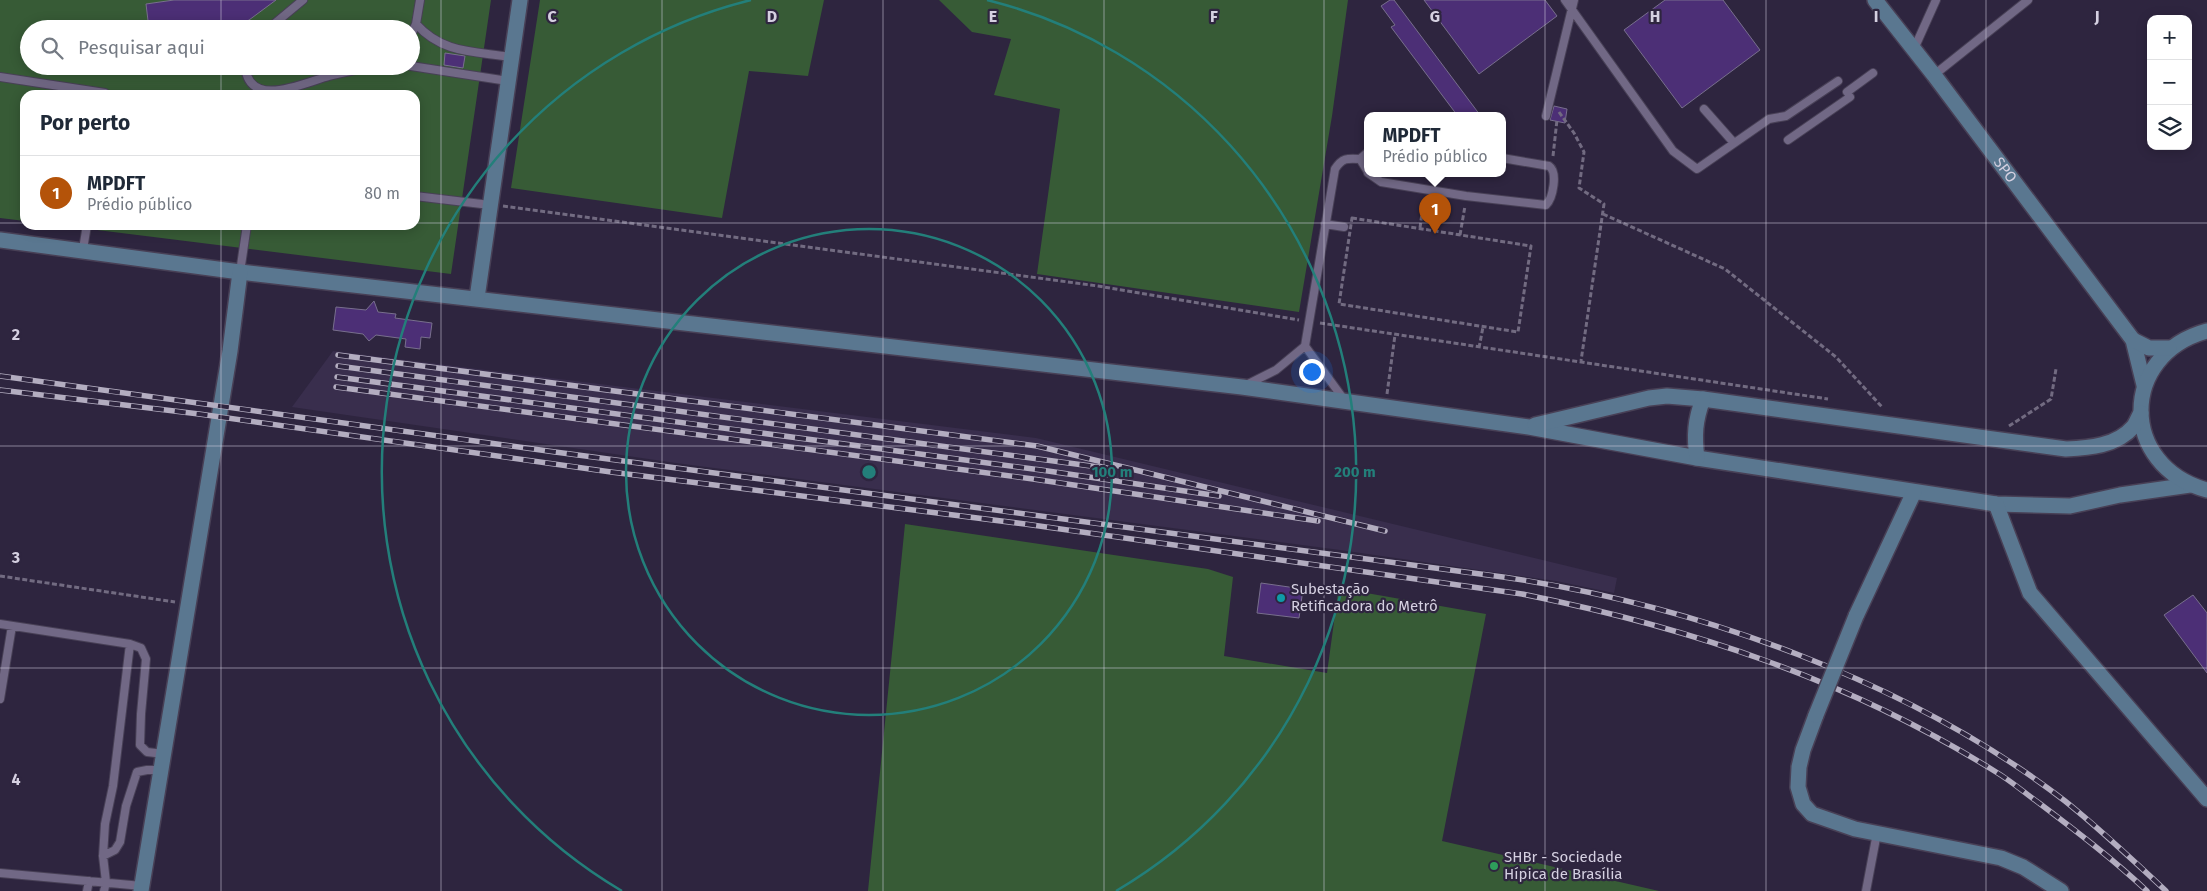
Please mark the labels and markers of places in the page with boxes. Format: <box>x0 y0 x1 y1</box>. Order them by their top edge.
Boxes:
pin: 1 <box>1419 193 1451 234</box>
centre of rings <box>860 463 878 481</box>
place label: Subestação Retificadora do Metrô <box>1291 580 1438 615</box>
marker: Subestação Retificadora do Metrô <box>1275 592 1287 604</box>
place label: SHBr - Sociedade Hípica de Brasília <box>1504 848 1623 883</box>
marker: SHBr - Sociedade Hípica de Brasília <box>1488 860 1500 872</box>

